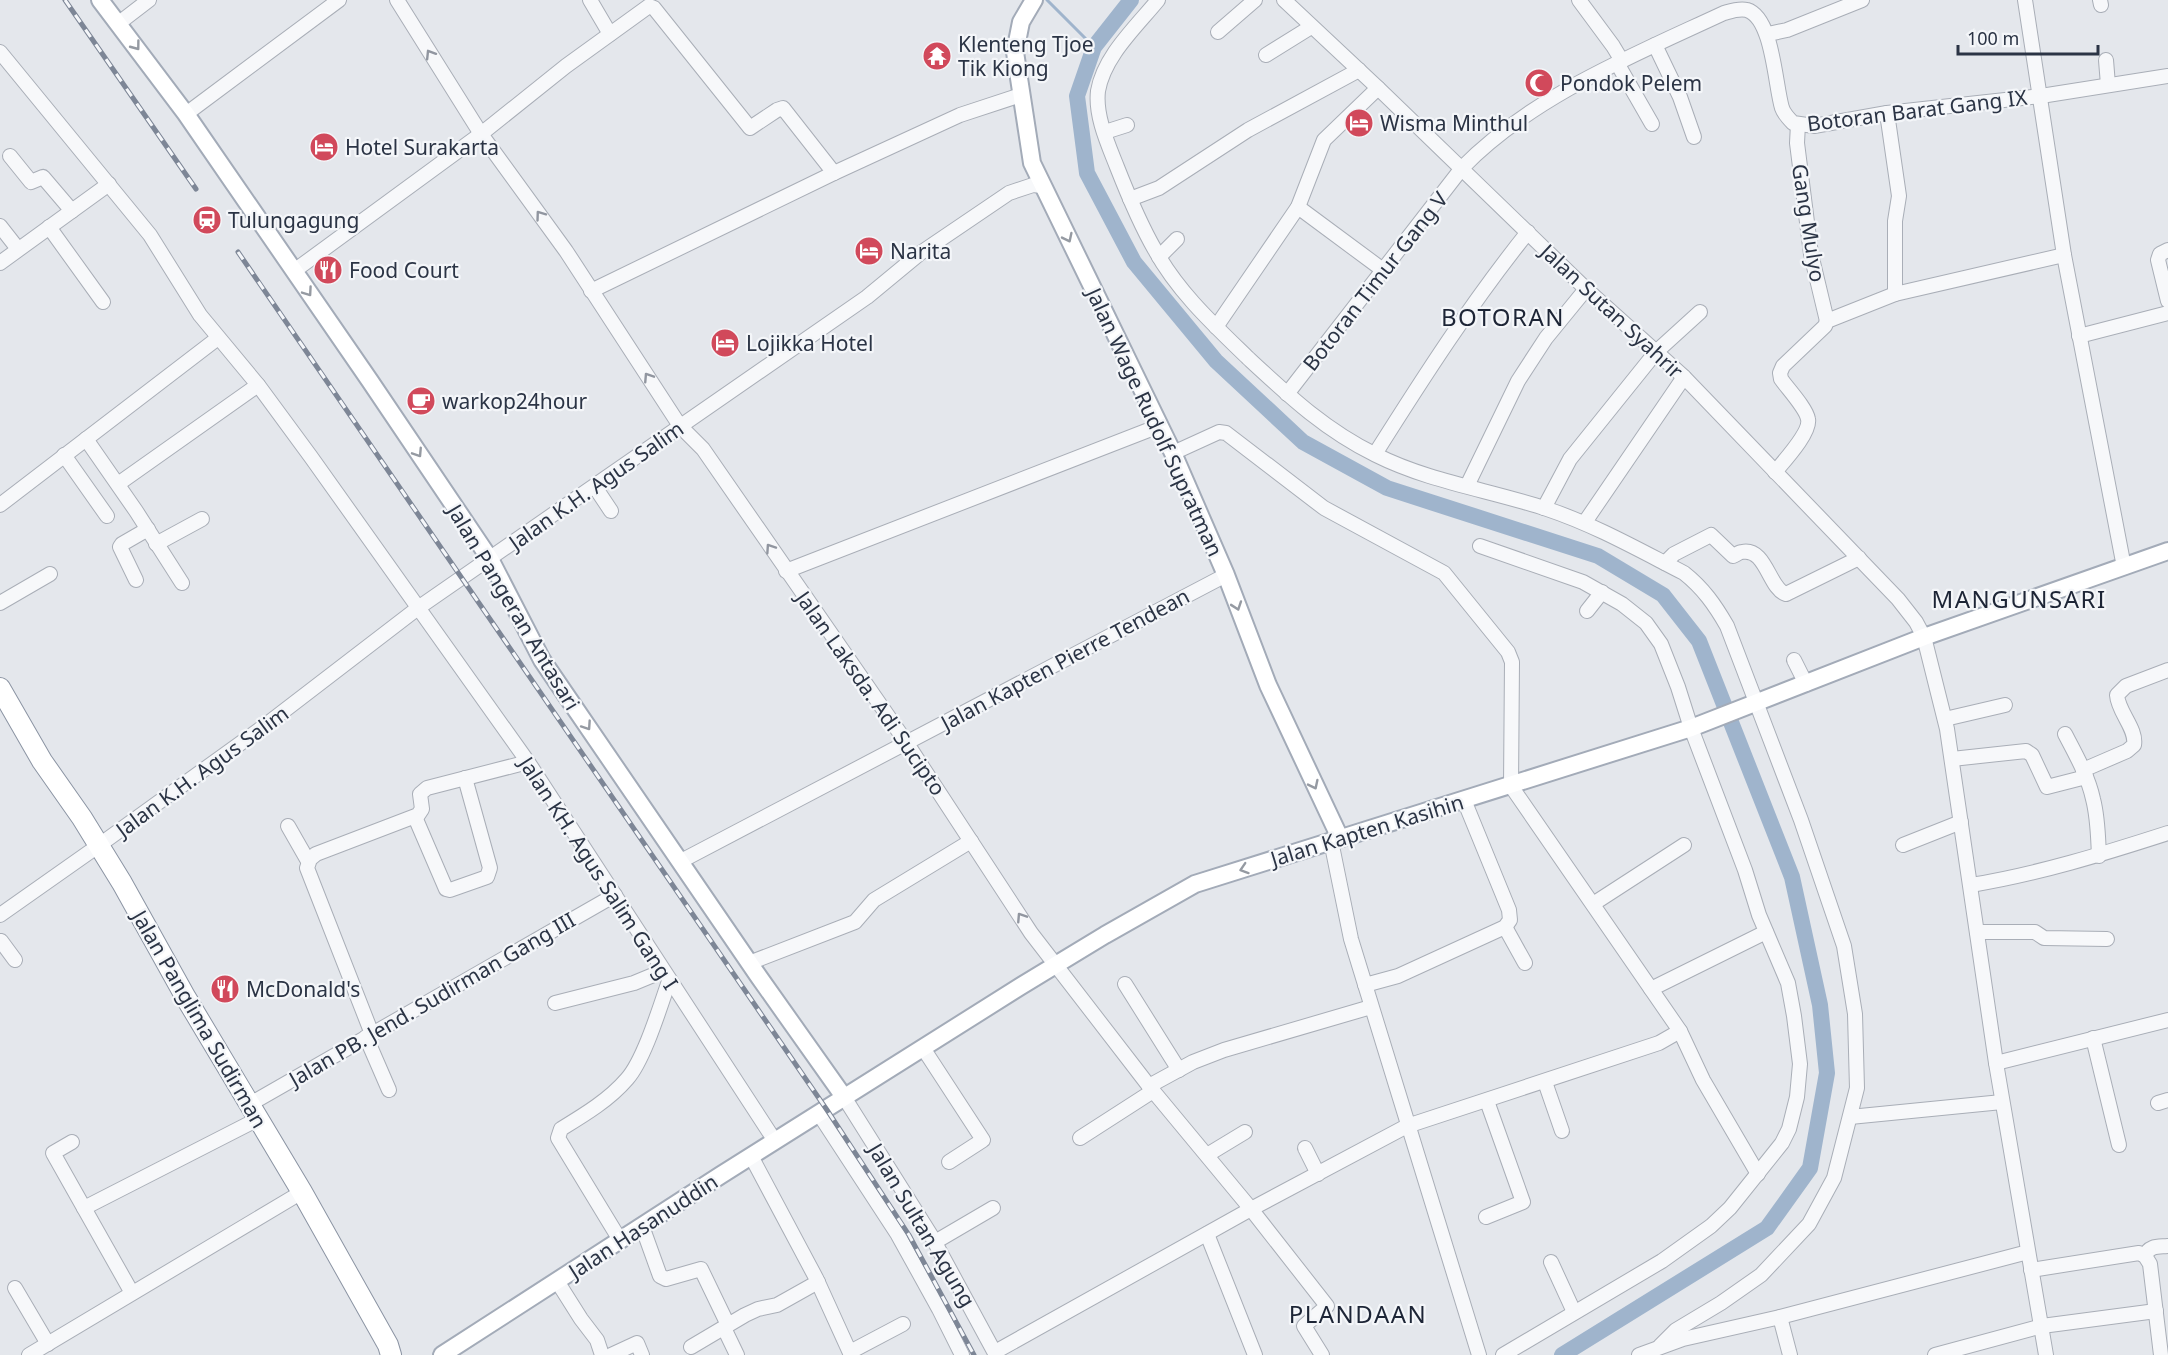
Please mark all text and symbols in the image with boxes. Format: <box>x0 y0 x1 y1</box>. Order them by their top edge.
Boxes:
scale bar <box>1958 18 2098 56</box>
text: 100 m <box>1967 26 2019 50</box>
place label: Klenteng Tjoe Tik Kiong <box>958 30 1094 82</box>
one-way arrow <box>129 40 140 51</box>
temple icon: Klenteng Tjoe Tik Kiong <box>921 40 953 72</box>
one-way arrow <box>426 50 438 60</box>
mosque icon: Pondok Pelem <box>1523 67 1555 99</box>
place label: Pondok Pelem <box>1560 69 1702 97</box>
street label: Botoran Barat Gang IX <box>1805 83 2029 137</box>
hotel icon: Wisma Minthul <box>1343 107 1375 139</box>
place label: Wisma Minthul <box>1380 109 1528 137</box>
hotel icon: Hotel Surakarta <box>308 131 340 163</box>
place label: Hotel Surakarta <box>345 133 499 161</box>
street label: Gang Mulyo <box>1786 162 1832 284</box>
street label: Botoran Timur Gang V <box>1296 185 1454 376</box>
station icon: Tulungagung <box>191 204 223 236</box>
place label: Tulungagung <box>228 206 359 234</box>
one-way arrow <box>536 211 547 222</box>
one-way arrow <box>1060 232 1072 243</box>
hotel icon: Narita <box>853 235 885 267</box>
street label: Jalan Sutan Syahrir <box>1533 236 1690 385</box>
place label: Narita <box>890 237 951 265</box>
restaurant icon: Food Court <box>312 254 344 286</box>
place label: Food Court <box>349 256 459 284</box>
street label: Jalan Wage Rudolf Supratman <box>1079 281 1230 561</box>
one-way arrow <box>301 285 312 296</box>
district label: BOTORAN <box>1441 300 1565 333</box>
hotel icon: Lojikka Hotel <box>709 327 741 359</box>
place label: Lojikka Hotel <box>746 329 873 357</box>
one-way arrow <box>644 373 655 384</box>
cafe icon: warkop24hour <box>405 385 437 417</box>
place label: warkop24hour <box>442 387 587 415</box>
street label: Jalan K.H. Agus Salim <box>502 414 689 557</box>
one-way arrow <box>411 446 422 457</box>
street label: Jalan Pangeran Antasari <box>440 497 587 715</box>
one-way arrow <box>766 543 777 554</box>
street label: Jalan Kapten Pierre Tendean <box>934 582 1194 737</box>
district label: MANGUNSARI <box>1931 582 2107 615</box>
street label: Jalan Laksda. Adi Sucipto <box>789 584 952 801</box>
one-way arrow <box>1229 600 1242 611</box>
street label: Jalan K.H. Agus Salim <box>108 699 294 844</box>
one-way arrow <box>580 719 591 730</box>
street label: Jalan KH. Agus Salim Gang I <box>512 749 685 995</box>
one-way arrow <box>1307 778 1319 789</box>
street label: Jalan Kapten Kasihin <box>1265 787 1467 873</box>
one-way arrow <box>1239 862 1250 874</box>
street label: Jalan Panglima Sudirman <box>125 903 274 1133</box>
street label: Jalan PB. Jend. Sudirman Gang III <box>282 905 580 1094</box>
one-way arrow <box>1018 913 1029 924</box>
restaurant icon: McDonald's <box>209 973 241 1005</box>
place label: McDonald's <box>246 975 360 1003</box>
street label: Jalan Sultan Agung <box>861 1136 982 1312</box>
street label: Jalan Hasanuddin <box>561 1167 723 1286</box>
district label: PLANDAAN <box>1289 1297 1427 1330</box>

